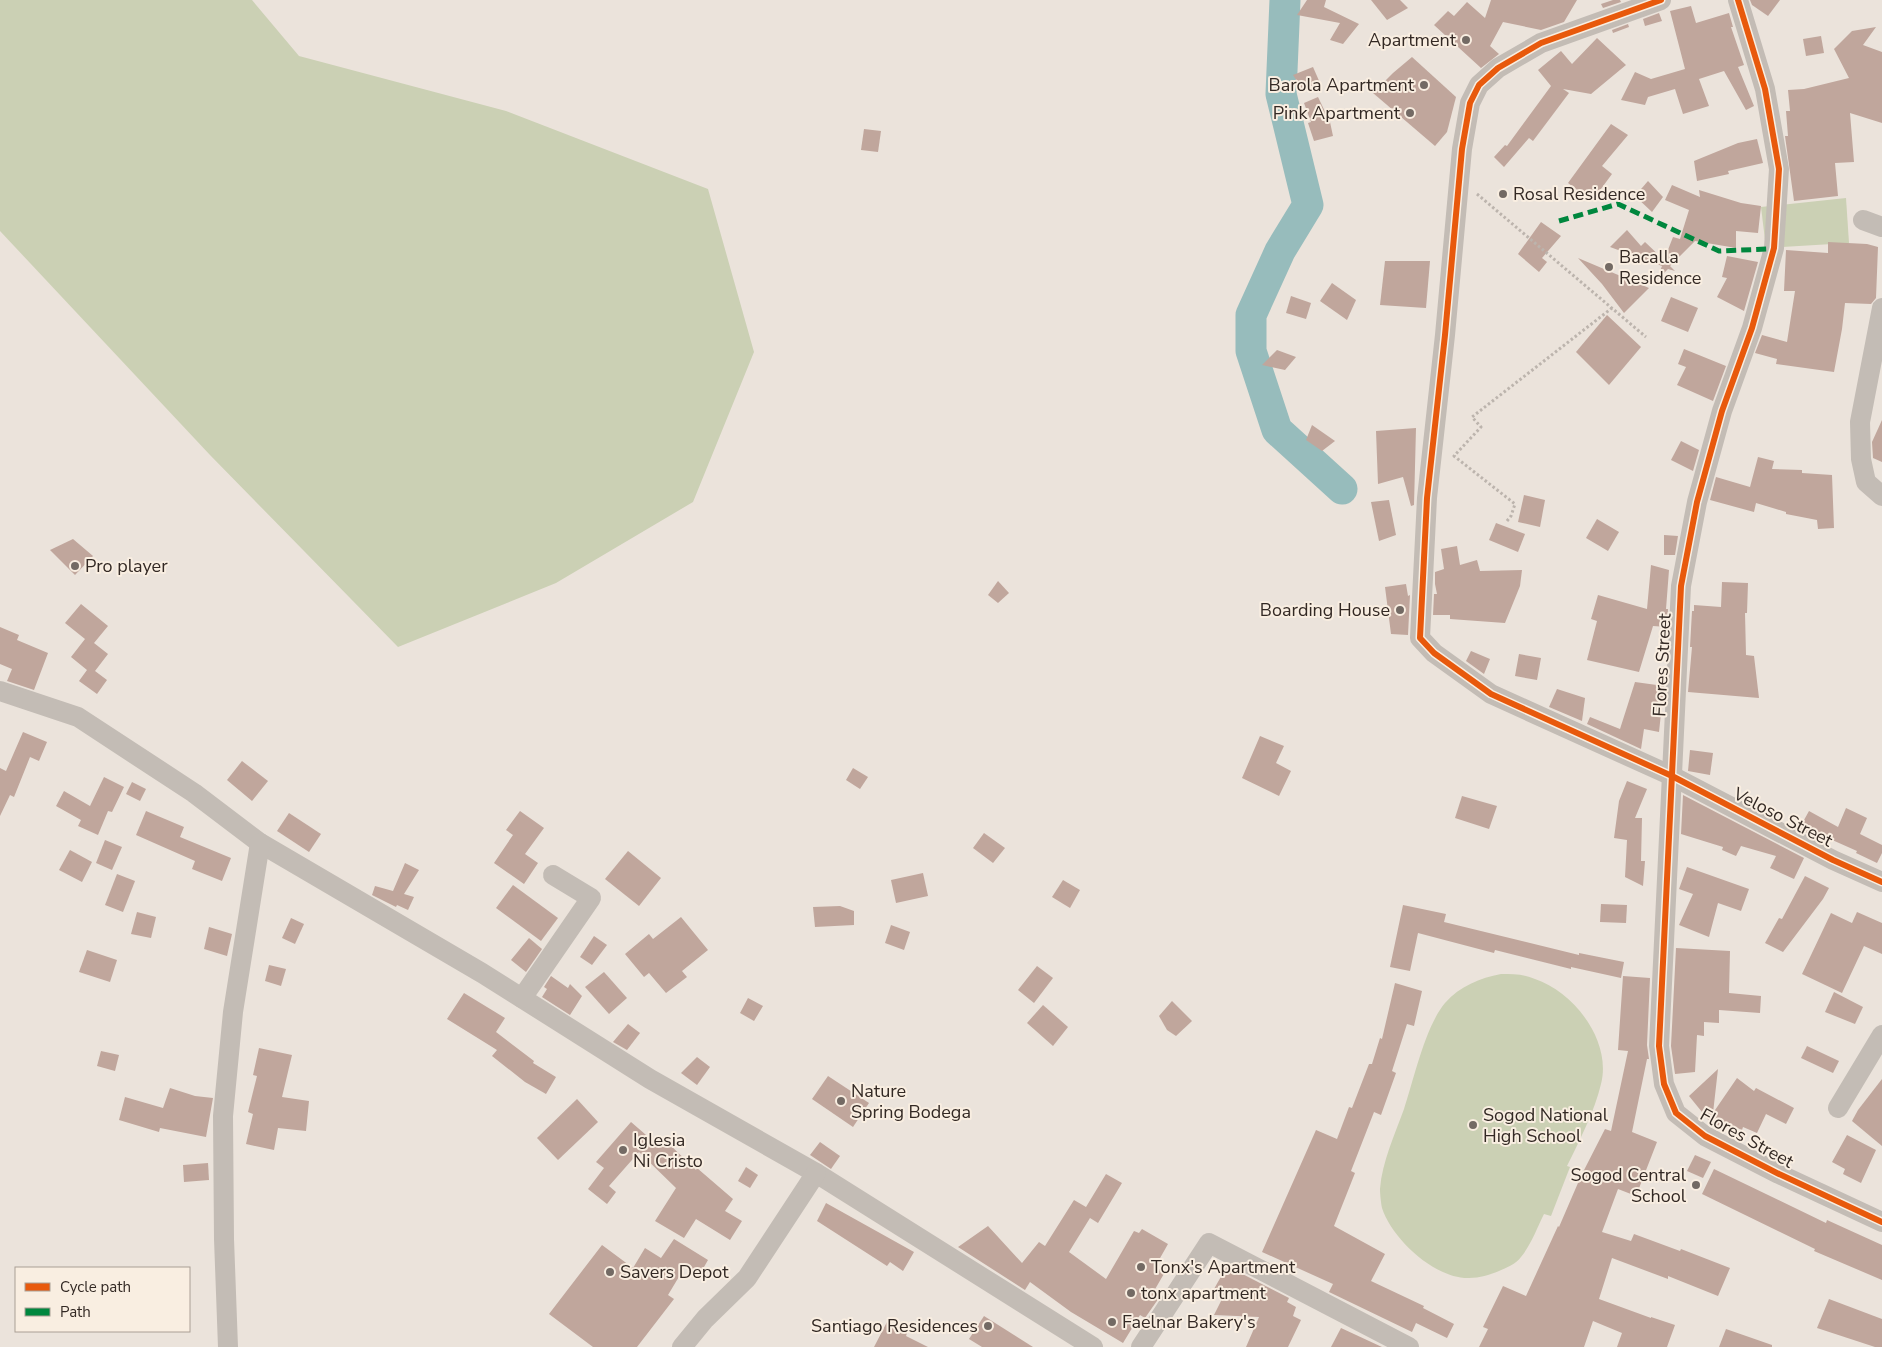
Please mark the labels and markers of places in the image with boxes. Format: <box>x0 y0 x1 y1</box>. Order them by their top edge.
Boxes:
place label: Apartment <box>1368 28 1457 52</box>
marker: Apartment <box>1460 34 1472 46</box>
place label: Barola Apartment <box>1269 73 1415 97</box>
marker: Barola Apartment <box>1418 79 1430 91</box>
place label: Pink Apartment <box>1273 101 1401 125</box>
marker: Pink Apartment <box>1404 107 1416 119</box>
place label: Rosal Residence <box>1513 182 1645 206</box>
marker: Rosal Residence <box>1497 188 1509 200</box>
place label: Bacalla Residence <box>1619 245 1701 290</box>
marker: Bacalla Residence <box>1603 261 1615 273</box>
place label: Pro player <box>85 554 168 578</box>
marker: Pro player <box>69 560 81 572</box>
place label: Boarding House <box>1260 598 1390 622</box>
marker: Boarding House <box>1394 604 1406 616</box>
place label: Nature Spring Bodega <box>851 1079 971 1124</box>
marker: Nature Spring Bodega <box>835 1095 847 1107</box>
place label: Sogod National High School <box>1483 1103 1609 1148</box>
marker: Sogod National High School <box>1467 1119 1479 1131</box>
place label: Iglesia Ni Cristo <box>633 1128 703 1173</box>
marker: Iglesia Ni Cristo <box>617 1144 629 1156</box>
place label: Sogod Central School <box>1570 1163 1687 1208</box>
marker: Sogod Central School <box>1690 1179 1702 1191</box>
place label: Tonx's Apartment <box>1151 1255 1296 1279</box>
place label: Savers Depot <box>620 1260 729 1284</box>
marker: Tonx's Apartment <box>1135 1261 1147 1273</box>
marker: Savers Depot <box>604 1266 616 1278</box>
place label: tonx apartment <box>1141 1281 1267 1305</box>
marker: tonx apartment <box>1125 1287 1137 1299</box>
place label: Faelnar Bakery's <box>1122 1310 1256 1334</box>
place label: Santiago Residences <box>811 1314 978 1338</box>
marker: Faelnar Bakery's <box>1106 1316 1118 1328</box>
marker: Santiago Residences <box>982 1320 994 1332</box>

